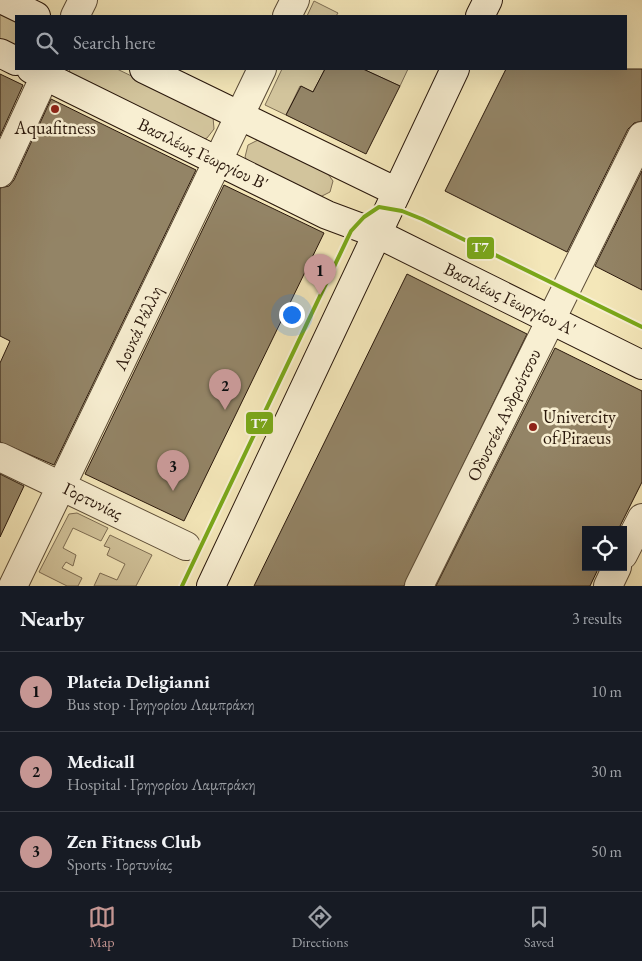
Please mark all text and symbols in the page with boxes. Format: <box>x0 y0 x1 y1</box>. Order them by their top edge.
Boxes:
search box <box>15 15 627 70</box>
icon: search <box>33 29 61 57</box>
text: Search here <box>73 30 155 55</box>
marker: Aquafitness <box>49 103 61 115</box>
street label: Βασιλέως Γεωργίου Β' <box>134 112 272 195</box>
place label: Aquafitness <box>13 116 96 139</box>
line badge: Τ7 <box>466 236 495 260</box>
text: Τ7 <box>471 238 489 256</box>
pin: 1 <box>304 254 336 295</box>
street label: Βασιλέως Γεωργίου Α' <box>440 257 580 340</box>
street label: Λουκά Ράλλη <box>107 282 167 375</box>
your location <box>279 302 305 328</box>
street label: Οδυσσέα Ανδρούτσου <box>461 345 546 485</box>
pin: 2 <box>209 369 241 410</box>
place label: Univercity of Piraeus <box>543 405 616 449</box>
line badge: Τ7 <box>245 411 274 435</box>
text: Τ7 <box>250 414 268 432</box>
marker: Univercity of Piraeus <box>527 421 539 433</box>
pin: 3 <box>157 450 189 491</box>
street label: Γορτυνίας <box>60 476 127 525</box>
map controls <box>582 526 627 571</box>
button: locate <box>582 526 627 571</box>
text: Nearby <box>20 605 84 632</box>
text: 3 results <box>572 608 622 629</box>
text: Plateia Deligianni <box>67 669 210 694</box>
text: 1 <box>32 681 40 702</box>
text: 10 m <box>591 681 622 702</box>
text: Bus stop · Γρηγορίου Λαμπράκη <box>67 694 255 715</box>
text: Medicall <box>67 749 135 774</box>
text: 2 <box>32 761 40 782</box>
text: 30 m <box>591 761 622 782</box>
text: Hospital · Γρηγορίου Λαμπράκη <box>67 774 256 795</box>
text: Zen Fitness Club <box>67 829 201 854</box>
text: 3 <box>32 841 40 862</box>
text: 50 m <box>591 841 622 862</box>
text: Sports · Γορτυνίας <box>67 854 172 875</box>
tab: Map <box>88 903 116 951</box>
tab: Directions <box>292 903 348 951</box>
tab: Saved <box>524 903 554 951</box>

